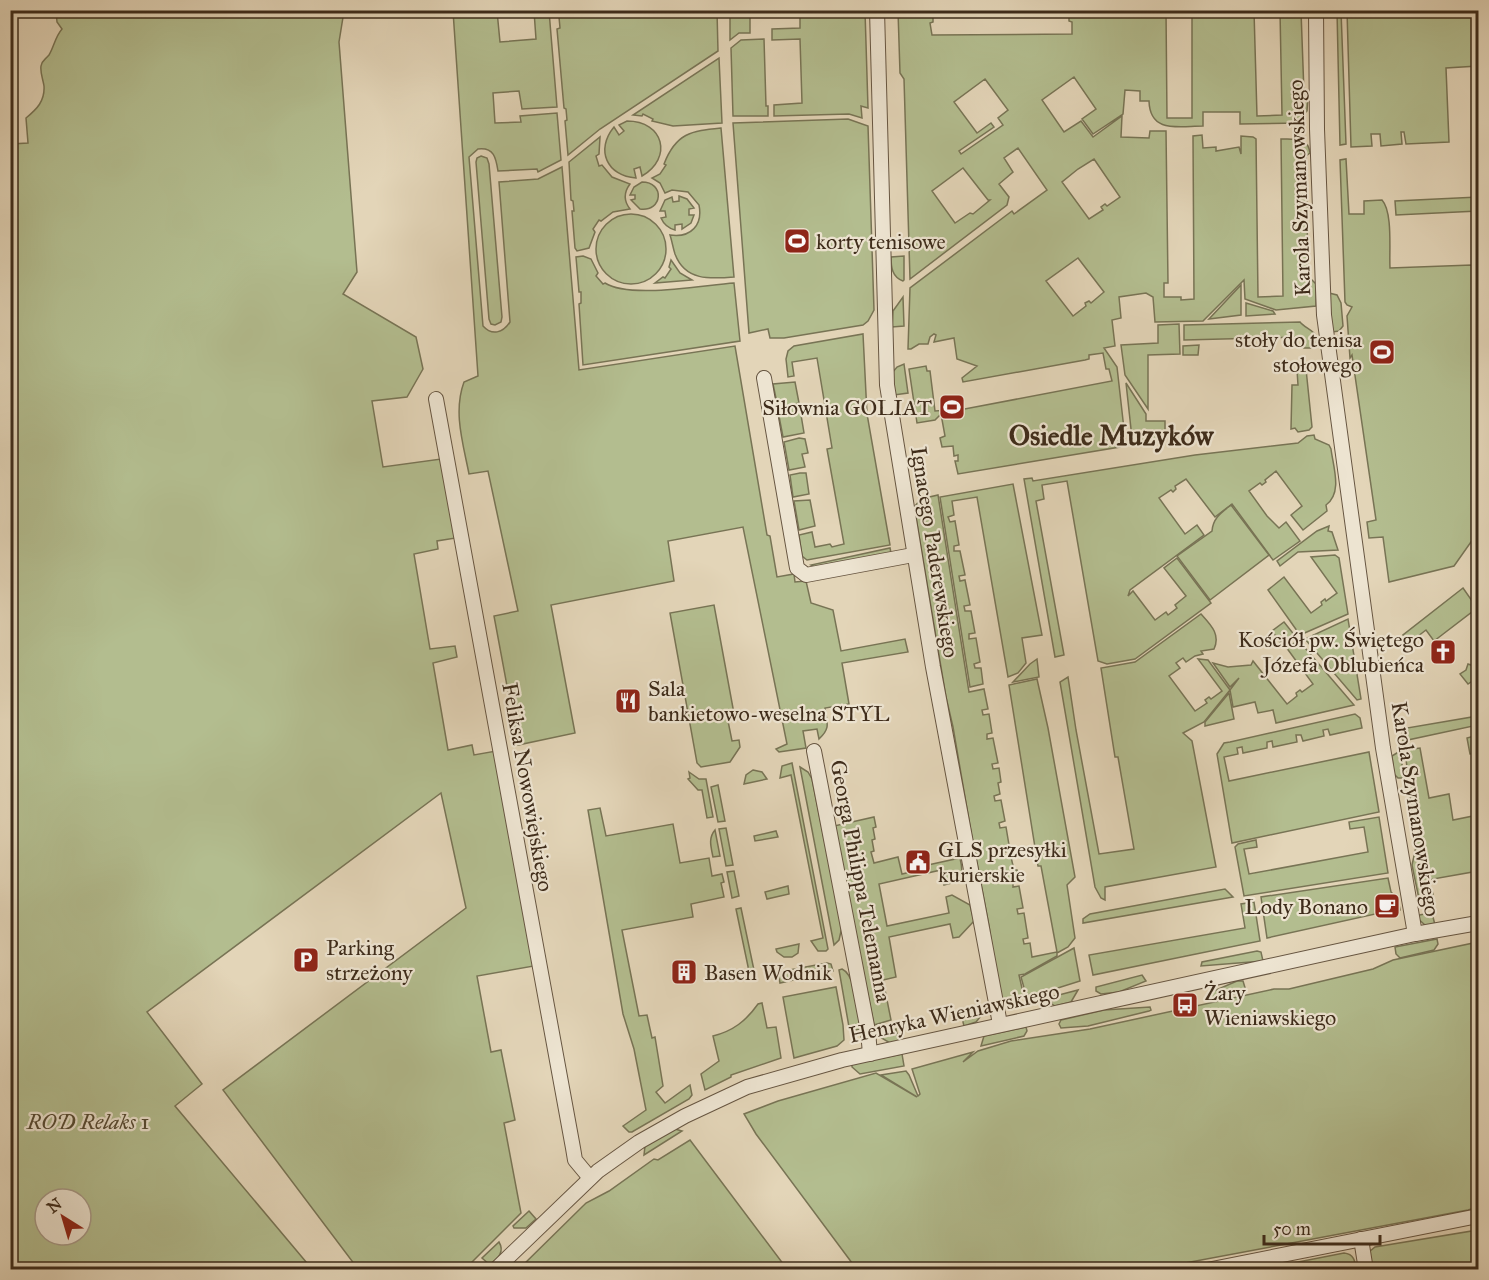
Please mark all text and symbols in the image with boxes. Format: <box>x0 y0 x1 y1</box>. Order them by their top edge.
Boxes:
street label: Karola Szymanowskiego <box>1282 79 1316 297</box>
sports icon: korty tenisowe <box>782 226 812 256</box>
place label: korty tenisowe <box>816 228 946 255</box>
place label: stoły do tenisa stołowego <box>1235 326 1363 378</box>
sports icon: stoły do tenisa stołowego <box>1367 337 1397 367</box>
sports icon: Siłownia GOLIAT <box>937 392 967 422</box>
place label: Siłownia GOLIAT <box>762 394 932 421</box>
district label: Osiedle Muzyków <box>1009 418 1215 453</box>
street label: Ignacego Paderewskiego <box>905 444 965 660</box>
place label: Kościół pw. Świętego Józefa Oblubieńca <box>1238 626 1425 678</box>
church icon: Kościół pw. Świętego Józefa Oblubieńca <box>1428 637 1458 667</box>
place label: Sala bankietowo-weselna STYL <box>648 675 889 727</box>
street label: Feliksa Nowowiejskiego <box>496 680 560 894</box>
restaurant icon: Sala bankietowo-weselna STYL <box>613 686 643 716</box>
street label: Karola Szymanowskiego <box>1386 700 1446 918</box>
street label: Georga Philippa Telemanna <box>824 758 898 1005</box>
place label: GLS przesyłki kurierskie <box>938 836 1067 888</box>
public building icon: GLS przesyłki kurierskie <box>903 847 933 877</box>
cafe icon: Lody Bonano <box>1372 891 1402 921</box>
place label: Lody Bonano <box>1244 893 1368 920</box>
place label: Parking strzeżony <box>326 934 413 986</box>
parking icon: Parking strzeżony <box>291 945 321 975</box>
building icon: Basen Wodnik <box>669 957 699 987</box>
place label: Basen Wodnik <box>704 959 833 986</box>
street label: Henryka Wieniawskiego <box>846 977 1062 1049</box>
place label: Żary Wieniawskiego <box>1204 979 1336 1031</box>
bus stop icon: Żary Wieniawskiego <box>1170 990 1200 1020</box>
park label: ROD Relaks 1 <box>26 1108 150 1135</box>
north arrow <box>33 1187 93 1247</box>
text: N <box>43 1193 66 1217</box>
scale bar <box>1264 1208 1380 1246</box>
text: 50 m <box>1273 1218 1311 1240</box>

